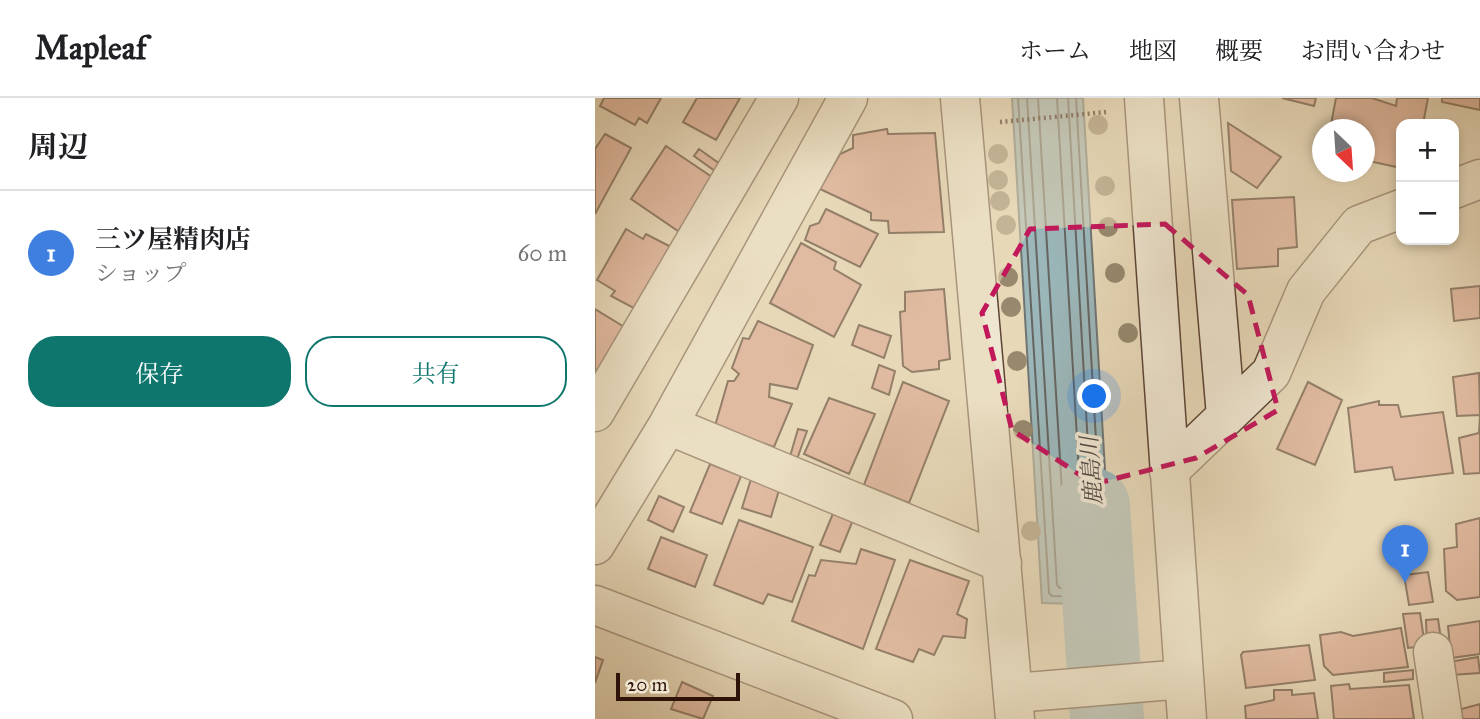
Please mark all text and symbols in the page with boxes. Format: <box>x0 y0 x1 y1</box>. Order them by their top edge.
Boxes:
text: Mapleaf <box>35 28 147 68</box>
text: ホーム <box>1019 36 1091 66</box>
text: 地図 <box>1129 36 1177 66</box>
text: 概要 <box>1215 36 1263 66</box>
text: お問い合わせ <box>1301 36 1445 66</box>
north arrow <box>1312 119 1375 182</box>
map controls <box>1396 119 1459 245</box>
button: + <box>1396 119 1459 182</box>
text: 周辺 <box>28 129 88 165</box>
button: − <box>1396 182 1459 245</box>
text: 三ツ屋精肉店 <box>95 223 251 255</box>
text: 1 <box>46 239 56 267</box>
text: 60 m <box>518 239 567 267</box>
text: ショップ <box>95 259 187 287</box>
button: 保存 <box>28 336 291 407</box>
button: 共有 <box>305 336 567 407</box>
your location <box>1077 379 1111 413</box>
water label: 鹿島川 <box>1074 433 1107 506</box>
pin: 1 <box>1382 525 1428 583</box>
scale bar <box>616 670 740 702</box>
text: 20 m <box>627 673 668 696</box>

